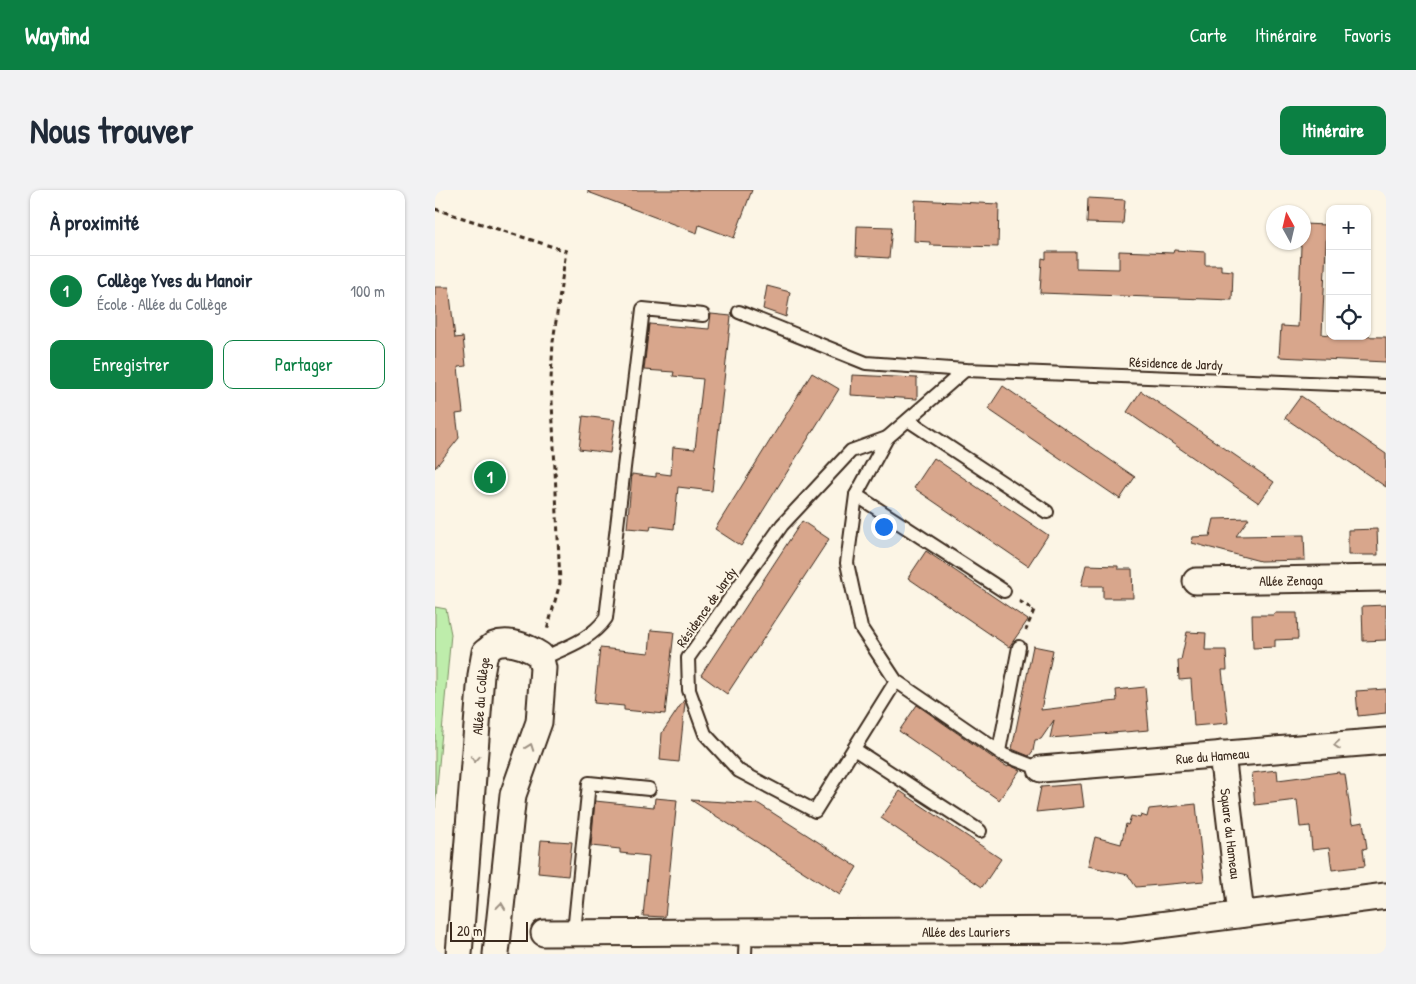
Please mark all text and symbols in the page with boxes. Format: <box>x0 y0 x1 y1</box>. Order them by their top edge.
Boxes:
text: Wayfind <box>25 19 89 51</box>
text: Carte <box>1190 23 1227 48</box>
text: Itinéraire <box>1255 23 1317 48</box>
text: Favoris <box>1345 23 1391 48</box>
button: Itinéraire <box>1280 106 1386 155</box>
text: Nous trouver <box>30 107 193 154</box>
north arrow <box>1266 205 1311 250</box>
map controls <box>1326 205 1371 340</box>
button: + <box>1326 205 1371 250</box>
text: À proximité <box>50 208 139 237</box>
button: − <box>1326 250 1371 295</box>
text: Collège Yves du Manoir <box>97 267 252 293</box>
text: 1 <box>63 280 69 302</box>
text: 100 m <box>350 280 385 302</box>
text: École · Allée du Collège <box>97 293 227 315</box>
button: locate <box>1326 295 1371 340</box>
button: Enregistrer <box>50 340 213 389</box>
button: Partager <box>223 340 385 389</box>
street label: Résidence de Jardy <box>1129 352 1223 375</box>
pin: 1 <box>474 458 506 496</box>
your location <box>871 514 897 540</box>
street label: Résidence de Jardy <box>671 563 742 651</box>
street label: Allée Zenaga <box>1259 569 1323 590</box>
street label: Allée du Collège <box>467 655 494 736</box>
one-way arrow <box>1333 739 1341 750</box>
one-way arrow <box>524 743 534 751</box>
street label: Rue du Hameau <box>1175 743 1250 768</box>
one-way arrow <box>469 755 480 763</box>
street label: Square du Hameau <box>1216 787 1246 880</box>
one-way arrow <box>495 901 506 909</box>
scale bar <box>450 919 527 942</box>
text: 20 m <box>457 921 483 940</box>
street label: Allée des Lauriers <box>922 921 1010 941</box>

